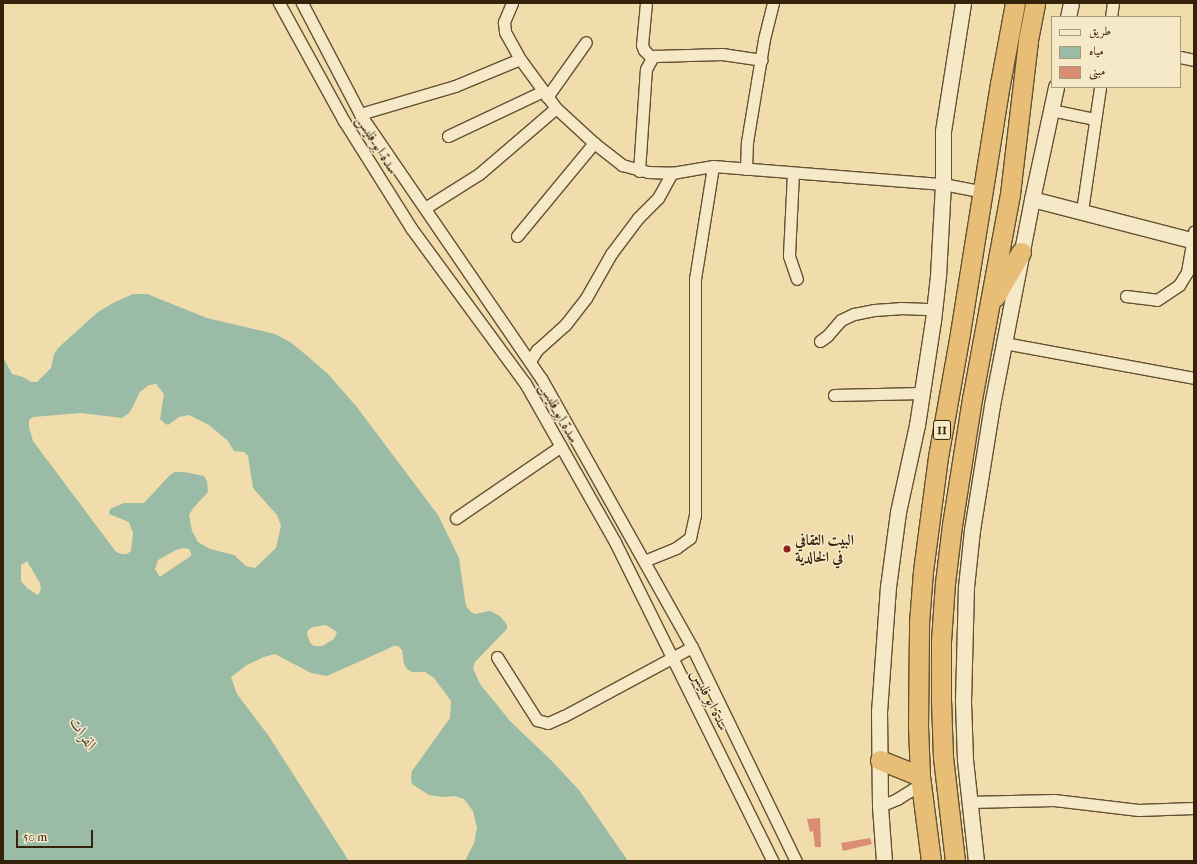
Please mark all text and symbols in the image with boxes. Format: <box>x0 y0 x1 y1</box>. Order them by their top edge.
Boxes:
legend <box>1051 16 1181 88</box>
text: طريق <box>1089 24 1111 38</box>
text: مياه <box>1089 44 1104 58</box>
text: مبنى <box>1089 64 1105 78</box>
street label: سدة ابو فليس <box>352 112 402 178</box>
street label: سدة ابو فليس <box>535 380 583 446</box>
road number: 11 <box>933 418 951 442</box>
place label: البيت الثقافي في الخالدية <box>795 531 854 566</box>
marker: البيت الثقافي في الخالدية <box>782 544 792 554</box>
street label: سدة ابو فليس <box>687 666 733 734</box>
water label: الفرات <box>65 714 101 754</box>
scale bar <box>18 822 95 848</box>
text: 50 m <box>23 830 47 844</box>

